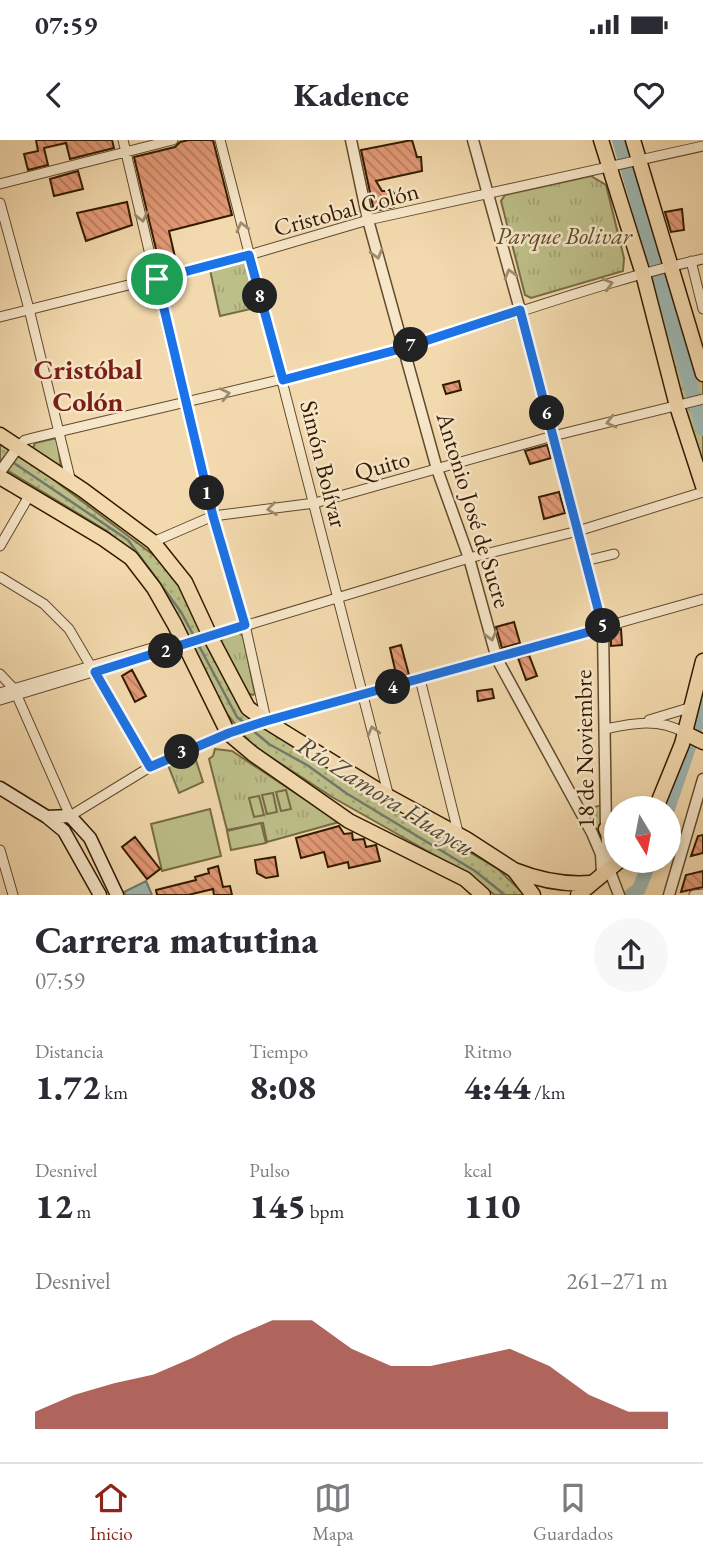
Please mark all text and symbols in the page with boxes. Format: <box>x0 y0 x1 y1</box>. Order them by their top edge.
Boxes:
text: 07:59 <box>35 8 97 42</box>
text: Kadence <box>294 74 409 116</box>
icon: back <box>35 76 73 114</box>
icon: heart <box>630 76 668 114</box>
street label: Cristobal Colón <box>270 175 422 243</box>
one-way arrow <box>134 211 148 223</box>
park label: Parque Bolivar <box>496 220 634 252</box>
one-way arrow <box>236 221 250 233</box>
one-way arrow <box>369 248 384 260</box>
pin <box>127 249 187 309</box>
icon: arrive <box>138 260 176 298</box>
one-way arrow <box>504 268 518 280</box>
one-way arrow <box>602 277 614 292</box>
pin: 8 <box>243 278 278 314</box>
text: 8 <box>254 283 265 308</box>
pin: 7 <box>394 328 428 362</box>
text: 7 <box>405 332 416 357</box>
district label: Cristóbal Colón <box>34 351 143 419</box>
one-way arrow <box>219 387 231 402</box>
pin: 6 <box>530 396 564 430</box>
street label: Simón Bolívar <box>293 397 355 531</box>
text: 6 <box>541 400 552 425</box>
street label: Antonio José de Sucre <box>429 408 518 611</box>
one-way arrow <box>605 414 617 429</box>
street label: Quito <box>351 442 413 488</box>
pin: 1 <box>190 476 224 510</box>
text: 1 <box>201 480 212 505</box>
one-way arrow <box>266 501 278 516</box>
pin: 5 <box>586 608 620 644</box>
text: 5 <box>597 613 608 638</box>
one-way arrow <box>483 630 497 642</box>
pin: 2 <box>148 634 184 668</box>
text: 2 <box>160 638 171 663</box>
street label: 18 de Noviembre <box>567 669 601 829</box>
pin: 4 <box>376 670 410 704</box>
text: 4 <box>387 674 398 699</box>
one-way arrow <box>367 725 381 737</box>
water label: Río Zamora Huaycu <box>291 728 481 864</box>
pin: 3 <box>164 734 200 770</box>
text: 3 <box>176 739 187 764</box>
north arrow <box>604 796 681 873</box>
map controls <box>604 796 681 873</box>
text: Carrera matutina <box>35 915 318 964</box>
button: share <box>594 918 668 992</box>
text: 07:59 <box>35 966 85 996</box>
text: Distancia <box>35 1039 104 1064</box>
text: Tiempo <box>249 1039 308 1064</box>
text: Ritmo <box>464 1039 512 1064</box>
text: 1.72 <box>35 1064 101 1109</box>
text: 8:08 <box>249 1064 316 1109</box>
text: 4:44 <box>464 1064 530 1109</box>
text: km <box>101 1080 128 1105</box>
text: /km <box>530 1080 566 1105</box>
text: Desnivel <box>35 1158 97 1183</box>
text: Pulso <box>249 1158 290 1183</box>
text: kcal <box>464 1158 492 1183</box>
text: 12 <box>35 1183 73 1228</box>
text: 145 <box>249 1183 306 1228</box>
text: 110 <box>464 1183 520 1228</box>
text: m <box>73 1199 91 1224</box>
text: bpm <box>306 1199 344 1224</box>
text: Desnivel <box>35 1266 111 1296</box>
text: 261–271 m <box>567 1266 668 1296</box>
tab: Inicio <box>90 1479 133 1546</box>
tab: Mapa <box>312 1479 354 1546</box>
tab: Guardados <box>533 1479 613 1546</box>

